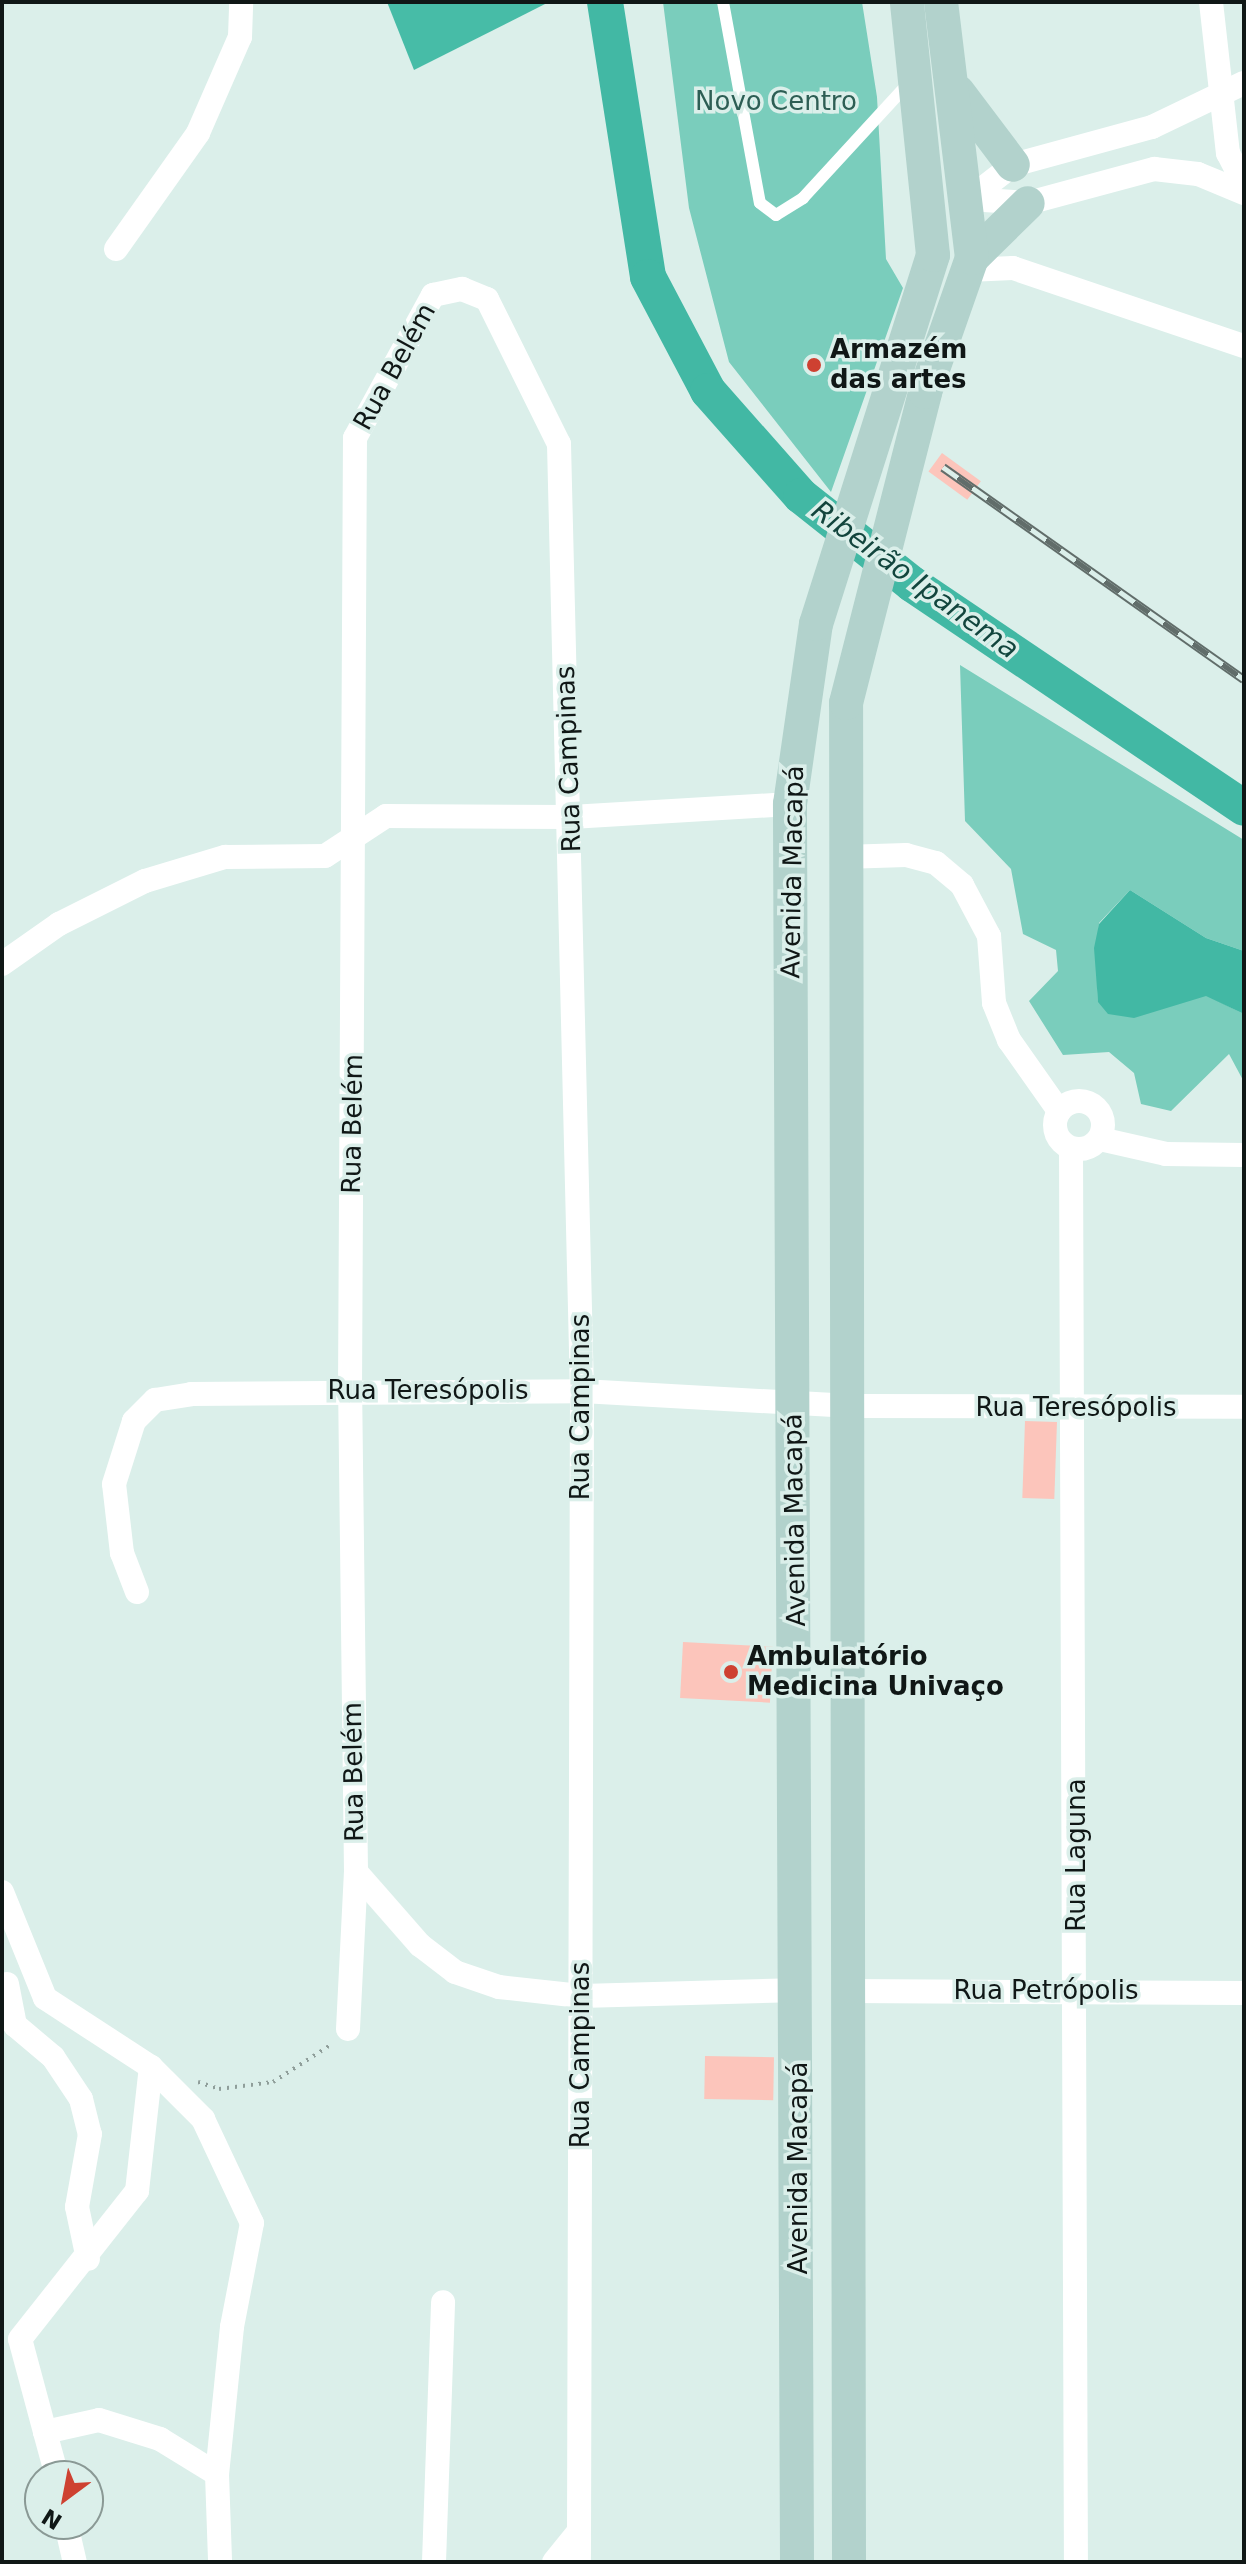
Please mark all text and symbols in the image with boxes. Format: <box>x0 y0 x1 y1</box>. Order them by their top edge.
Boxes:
park label: Novo Centro <box>695 86 857 118</box>
street label: Rua Belém <box>347 298 443 436</box>
place label: Armazém das artes <box>830 334 967 396</box>
marker: Armazém das artes <box>805 356 823 374</box>
water label: Ribeirão Ipanema <box>805 494 1025 666</box>
street label: Rua Campinas <box>550 665 588 853</box>
street label: Avenida Macapá <box>776 765 810 979</box>
street label: Rua Belém <box>336 1054 370 1194</box>
street label: Rua Campinas <box>565 1314 597 1500</box>
street label: Rua Teresópolis <box>327 1375 529 1407</box>
street label: Rua Teresópolis <box>975 1392 1177 1424</box>
street label: Avenida Macapá <box>778 1413 812 1627</box>
place label: Ambulatório Medicina Univaço <box>747 1641 1004 1702</box>
marker: Ambulatório Medicina Univaço <box>722 1663 740 1681</box>
street label: Rua Belém <box>337 1702 371 1842</box>
street label: Rua Laguna <box>1061 1778 1093 1932</box>
street label: Rua Campinas <box>565 1962 597 2148</box>
street label: Rua Petrópolis <box>954 1975 1138 2007</box>
street label: Avenida Macapá <box>783 2061 815 2275</box>
north arrow <box>24 2460 104 2540</box>
text: N <box>38 2504 67 2535</box>

